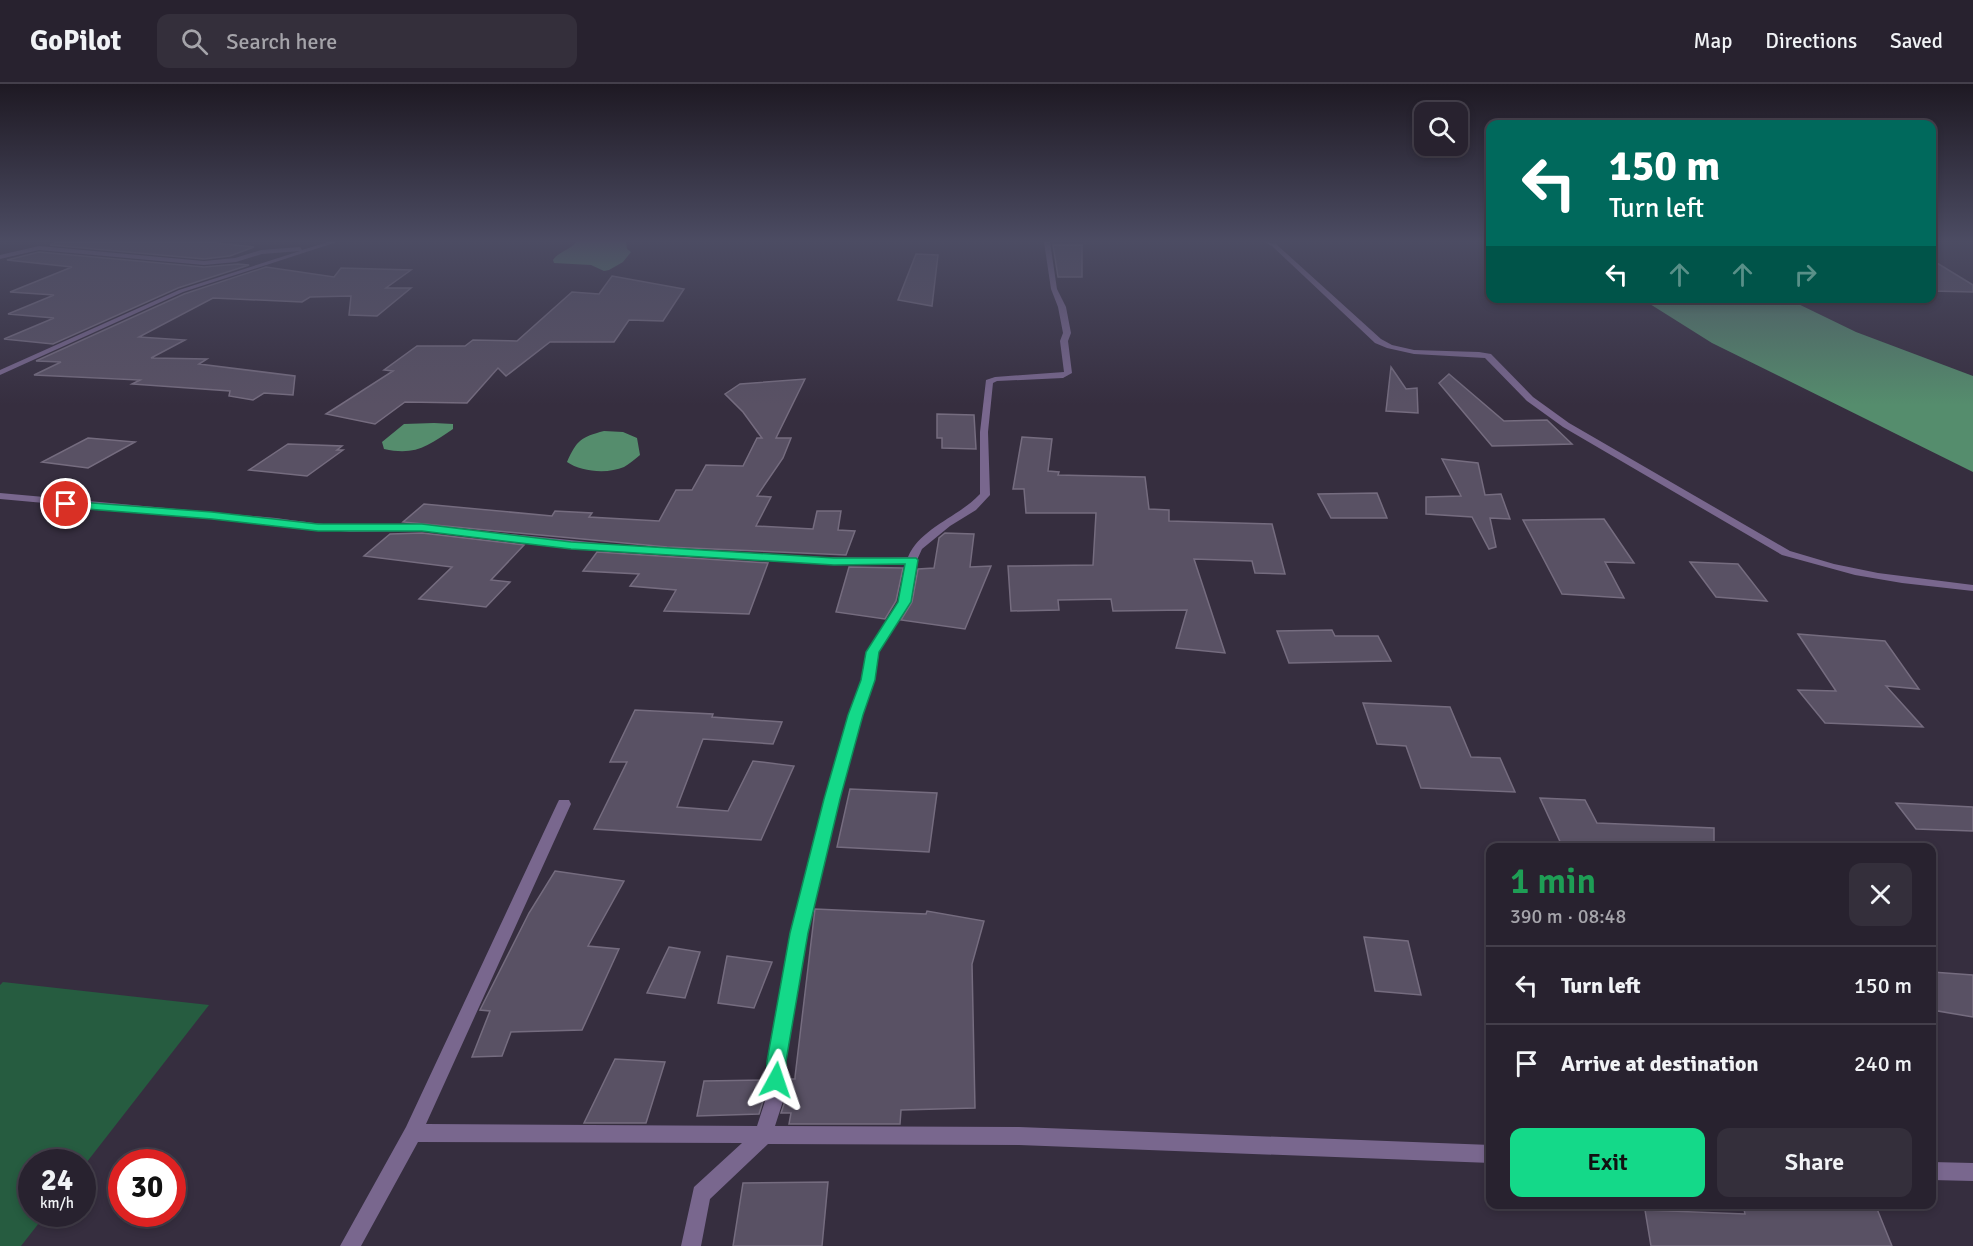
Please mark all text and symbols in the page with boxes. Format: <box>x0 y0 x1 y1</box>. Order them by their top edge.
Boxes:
search box <box>157 14 577 68</box>
text: GoPilot <box>30 24 121 58</box>
icon: search <box>178 25 211 58</box>
text: Search here <box>226 28 337 55</box>
text: Map <box>1694 28 1732 54</box>
text: Directions <box>1765 28 1857 54</box>
text: Saved <box>1890 28 1943 54</box>
map controls <box>1414 102 1468 156</box>
button: search <box>1414 102 1468 156</box>
text: 150 m <box>1609 141 1720 192</box>
icon: left <box>1510 144 1588 222</box>
text: Turn left <box>1609 192 1704 225</box>
icon: left <box>1600 258 1633 291</box>
icon: ahead <box>1663 258 1696 291</box>
icon: ahead <box>1726 258 1759 291</box>
icon: right <box>1789 258 1822 291</box>
pin <box>40 478 91 529</box>
icon: arrive <box>49 487 82 520</box>
text: 1 min <box>1510 859 1596 904</box>
button: close <box>1849 863 1912 926</box>
text: 390 m · 08:48 <box>1510 904 1626 929</box>
icon: left <box>1510 969 1543 1002</box>
text: Turn left <box>1561 972 1641 999</box>
text: 150 m <box>1854 972 1912 999</box>
icon: arrive <box>1510 1047 1543 1080</box>
position arrow <box>744 1048 808 1112</box>
text: Arrive at destination <box>1561 1050 1758 1077</box>
text: 240 m <box>1854 1050 1912 1077</box>
button: Exit <box>1510 1128 1705 1197</box>
button: Share <box>1717 1128 1912 1197</box>
speed limit sign: 30 <box>108 1149 186 1227</box>
text: 24 <box>41 1162 73 1199</box>
text: km/h <box>40 1194 74 1212</box>

